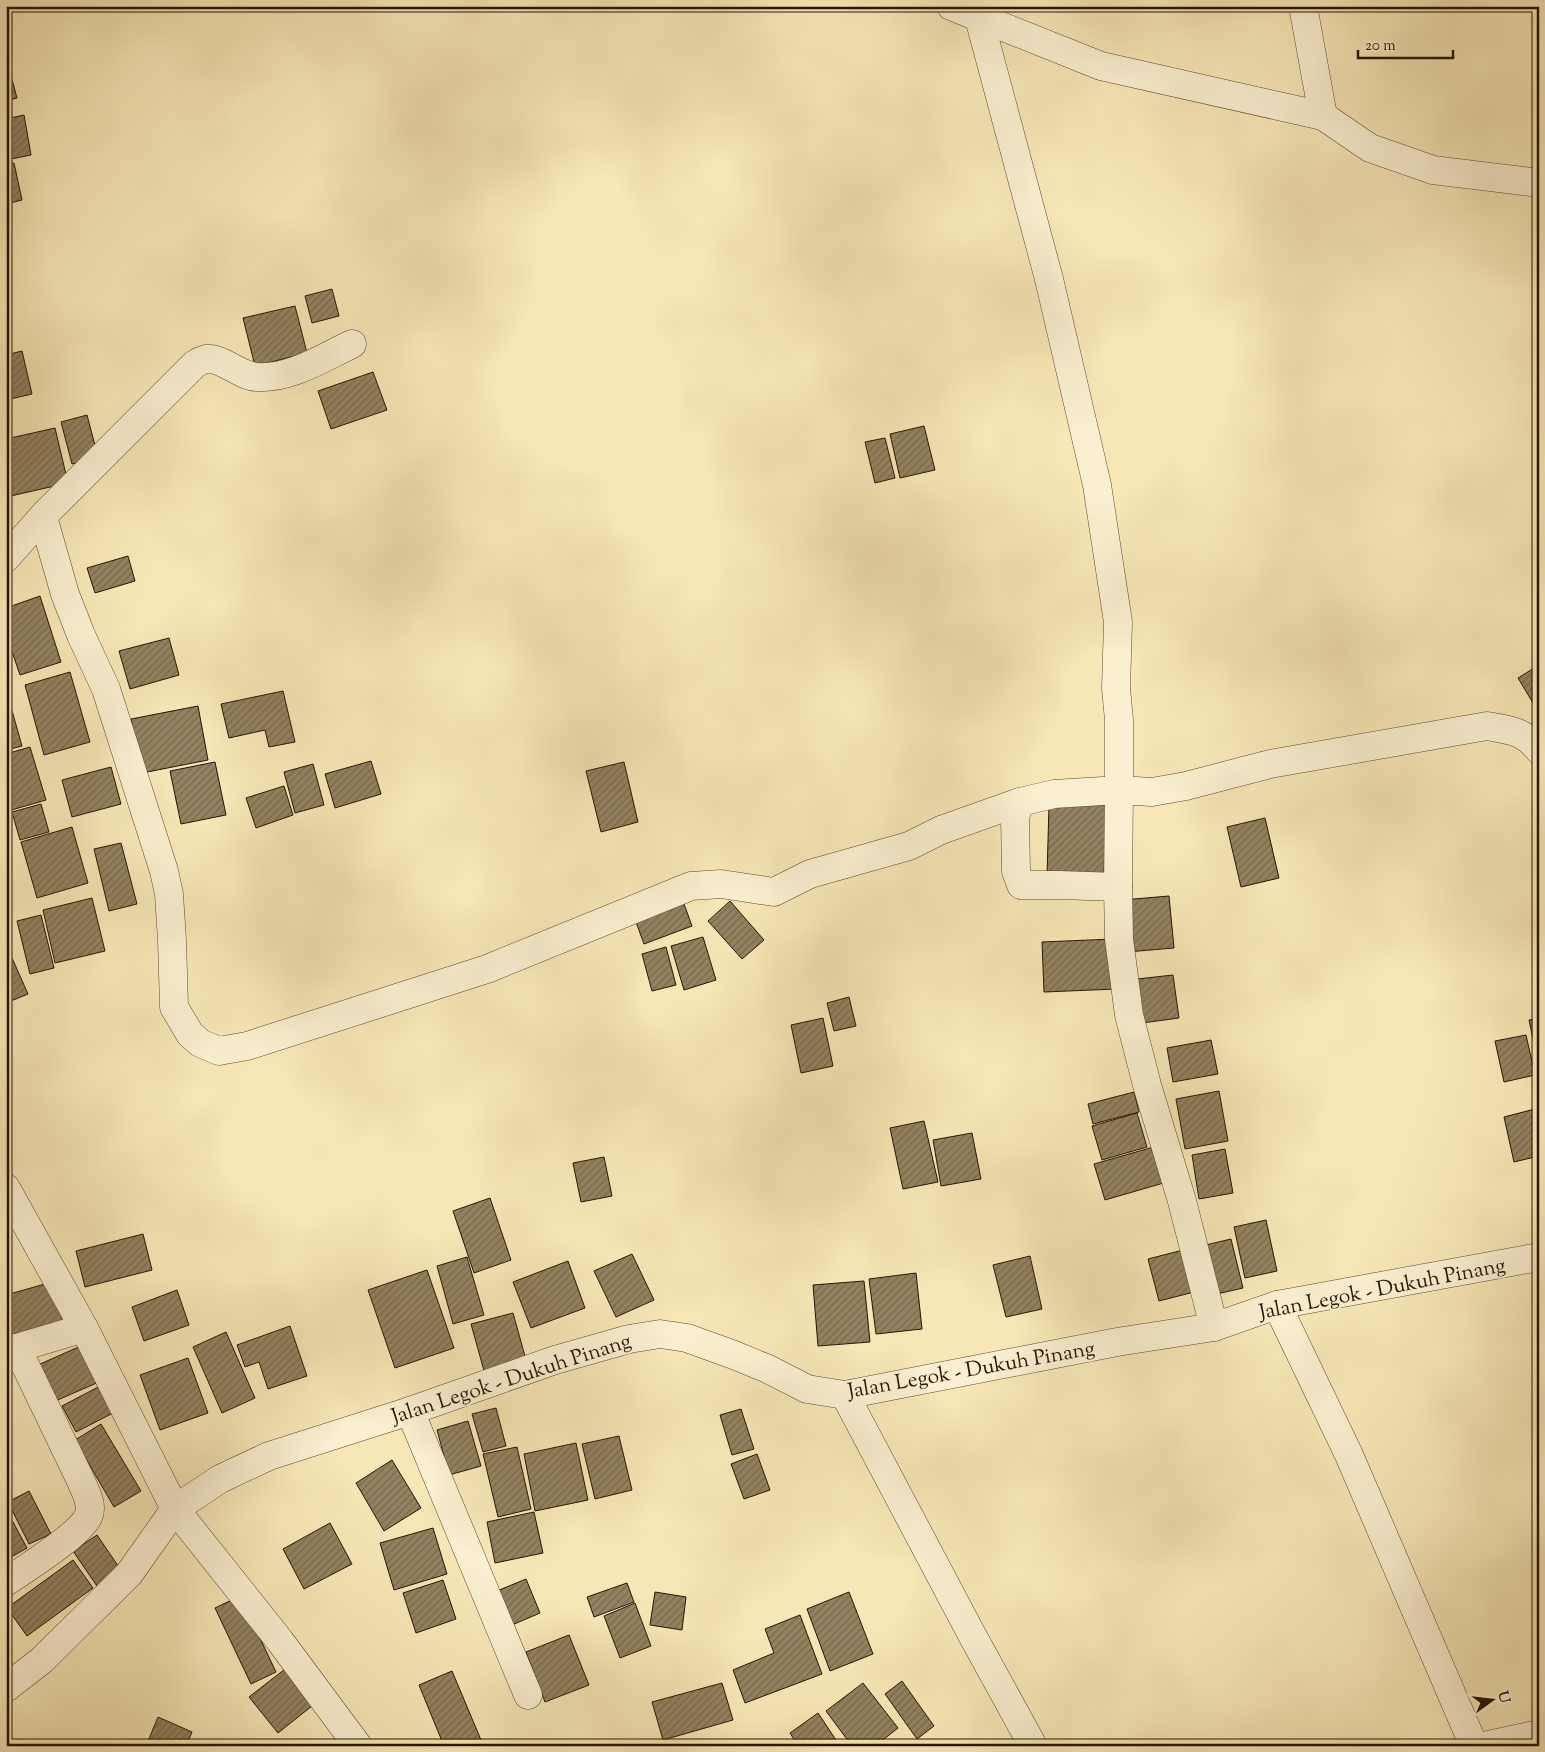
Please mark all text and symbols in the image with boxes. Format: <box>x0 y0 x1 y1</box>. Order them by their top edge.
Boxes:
scale bar <box>1358 28 1452 60</box>
text: 20 m <box>1365 36 1396 57</box>
street label: Jalan Legok - Dukuh Pinang <box>1256 1251 1508 1329</box>
street label: Jalan Legok - Dukuh Pinang <box>387 1327 635 1433</box>
street label: Jalan Legok - Dukuh Pinang <box>844 1334 1097 1408</box>
north arrow <box>1468 1674 1518 1724</box>
text: U <box>1491 1689 1514 1706</box>

